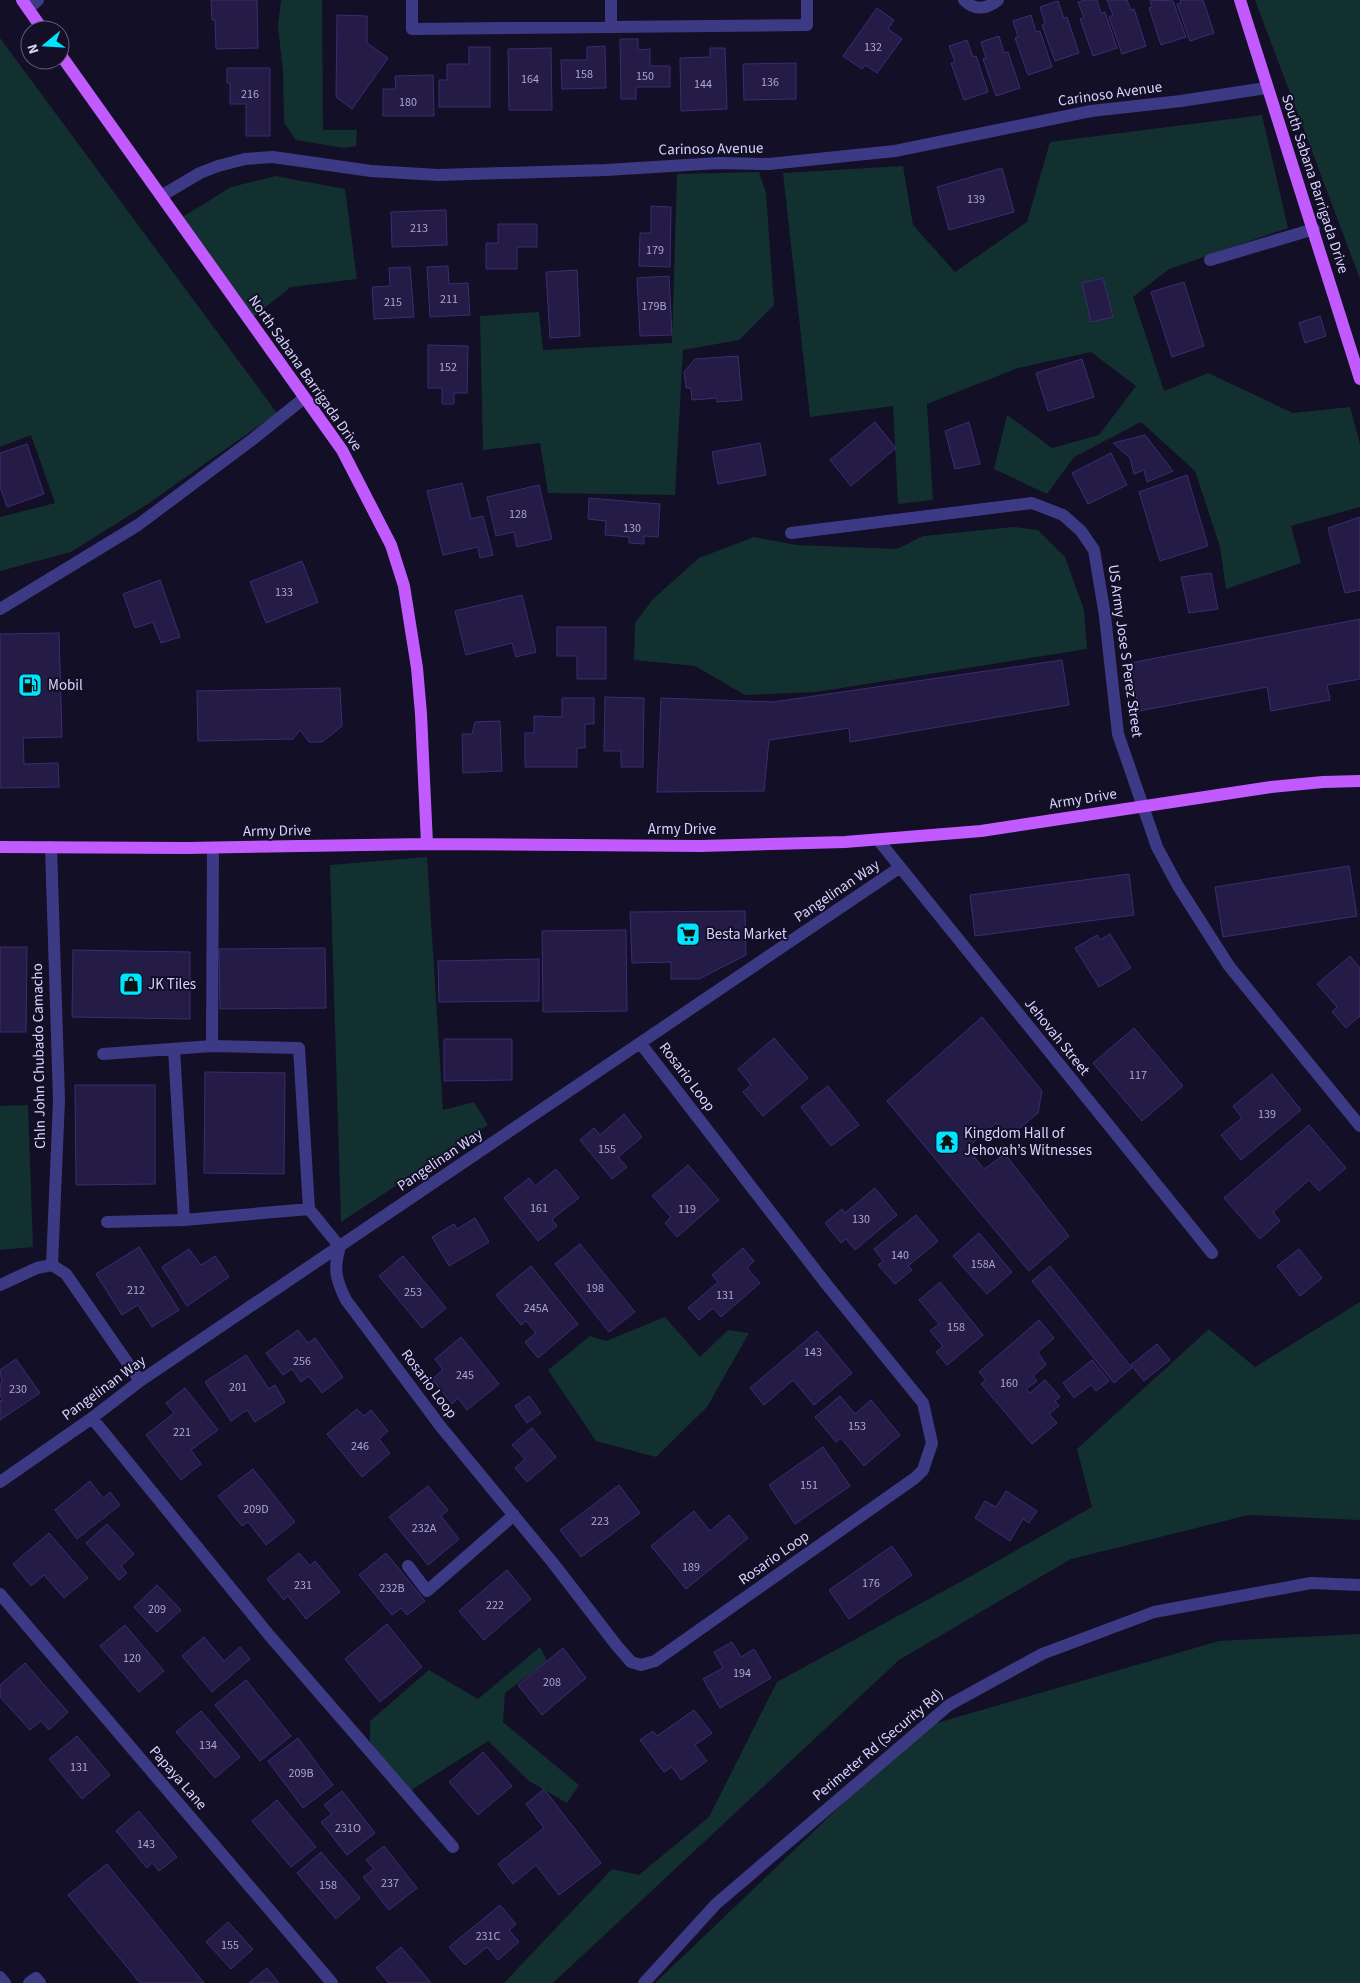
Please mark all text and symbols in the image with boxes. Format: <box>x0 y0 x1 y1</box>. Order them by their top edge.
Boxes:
north arrow <box>20 20 70 70</box>
house number: 132 <box>864 39 882 56</box>
text: N <box>23 41 45 56</box>
house number: 158 <box>575 66 593 83</box>
house number: 150 <box>636 68 654 85</box>
house number: 164 <box>521 71 539 88</box>
house number: 136 <box>761 74 779 91</box>
house number: 144 <box>694 76 712 93</box>
street label: Carinoso Avenue <box>1057 76 1163 112</box>
house number: 216 <box>241 86 259 103</box>
street label: South Sabana Barrigada Drive <box>1276 92 1354 276</box>
house number: 180 <box>399 94 417 111</box>
street label: Carinoso Avenue <box>658 138 764 160</box>
house number: 139 <box>967 191 985 208</box>
house number: 213 <box>410 220 428 237</box>
house number: 179 <box>646 242 664 259</box>
street label: North Sabana Barrigada Drive <box>243 291 367 455</box>
house number: 211 <box>440 291 458 308</box>
house number: 215 <box>384 294 402 311</box>
house number: 179B <box>642 298 666 315</box>
house number: 152 <box>439 359 457 376</box>
house number: 128 <box>509 506 527 523</box>
house number: 130 <box>623 520 641 537</box>
street label: US Army Jose S Perez Street <box>1102 563 1148 739</box>
house number: 133 <box>275 584 293 601</box>
fuel station icon: Mobil <box>17 672 43 698</box>
place label: Mobil <box>48 675 83 696</box>
street label: Army Drive <box>1048 783 1118 815</box>
street label: Army Drive <box>648 819 716 840</box>
street label: Army Drive <box>243 820 311 842</box>
street label: Pangelinan Way <box>790 855 884 927</box>
supermarket icon: Besta Market <box>675 921 701 947</box>
place label: Besta Market <box>706 924 787 945</box>
street label: Chln John Chubado Camacho <box>27 963 51 1149</box>
shop icon: JK Tiles <box>118 971 144 997</box>
place label: JK Tiles <box>148 974 196 995</box>
street label: Jehovah Street <box>1019 994 1095 1080</box>
street label: Rosario Loop <box>654 1038 720 1116</box>
house number: 117 <box>1129 1067 1147 1084</box>
house number: 139 <box>1258 1106 1276 1123</box>
place label: Kingdom Hall of Jehovah’s Witnesses <box>964 1123 1092 1161</box>
street label: Pangelinan Way <box>393 1124 487 1196</box>
temple icon: Kingdom Hall of Jehovah’s Witnesses <box>934 1129 960 1155</box>
house number: 155 <box>598 1141 616 1158</box>
house number: 161 <box>530 1200 548 1217</box>
house number: 119 <box>678 1201 696 1218</box>
house number: 130 <box>852 1211 870 1228</box>
house number: 140 <box>891 1247 909 1264</box>
house number: 158A <box>971 1256 996 1273</box>
house number: 198 <box>586 1280 604 1297</box>
house number: 212 <box>127 1282 145 1299</box>
house number: 253 <box>404 1284 422 1301</box>
house number: 131 <box>716 1287 734 1304</box>
house number: 245A <box>524 1300 549 1317</box>
house number: 158 <box>947 1319 965 1336</box>
house number: 143 <box>804 1344 822 1361</box>
street label: Rosario Loop <box>396 1345 462 1423</box>
street label: Pangelinan Way <box>58 1350 150 1426</box>
house number: 256 <box>293 1353 311 1370</box>
house number: 245 <box>456 1367 474 1384</box>
house number: 160 <box>1000 1375 1018 1392</box>
house number: 201 <box>229 1379 247 1396</box>
house number: 230 <box>9 1381 27 1398</box>
house number: 153 <box>848 1418 866 1435</box>
house number: 221 <box>173 1424 191 1441</box>
house number: 246 <box>351 1438 369 1455</box>
house number: 151 <box>800 1477 818 1494</box>
house number: 209D <box>243 1501 269 1518</box>
house number: 223 <box>591 1513 609 1530</box>
house number: 232A <box>412 1520 437 1537</box>
street label: Rosario Loop <box>734 1526 814 1590</box>
house number: 189 <box>682 1559 700 1576</box>
house number: 176 <box>862 1575 880 1592</box>
house number: 231 <box>294 1577 312 1594</box>
house number: 232B <box>380 1580 404 1597</box>
house number: 222 <box>486 1597 504 1614</box>
house number: 209 <box>148 1601 166 1618</box>
house number: 120 <box>123 1650 141 1667</box>
house number: 194 <box>733 1665 751 1682</box>
house number: 208 <box>543 1674 561 1691</box>
street label: Perimeter Rd (Security Rd) <box>808 1684 948 1806</box>
house number: 134 <box>199 1737 217 1754</box>
street label: Papaya Lane <box>144 1741 212 1815</box>
house number: 131 <box>70 1759 88 1776</box>
house number: 209B <box>289 1765 313 1782</box>
house number: 231O <box>335 1820 361 1837</box>
house number: 143 <box>137 1836 155 1853</box>
house number: 237 <box>381 1875 399 1892</box>
house number: 158 <box>319 1877 337 1894</box>
house number: 231C <box>476 1928 501 1945</box>
house number: 155 <box>221 1937 239 1954</box>

